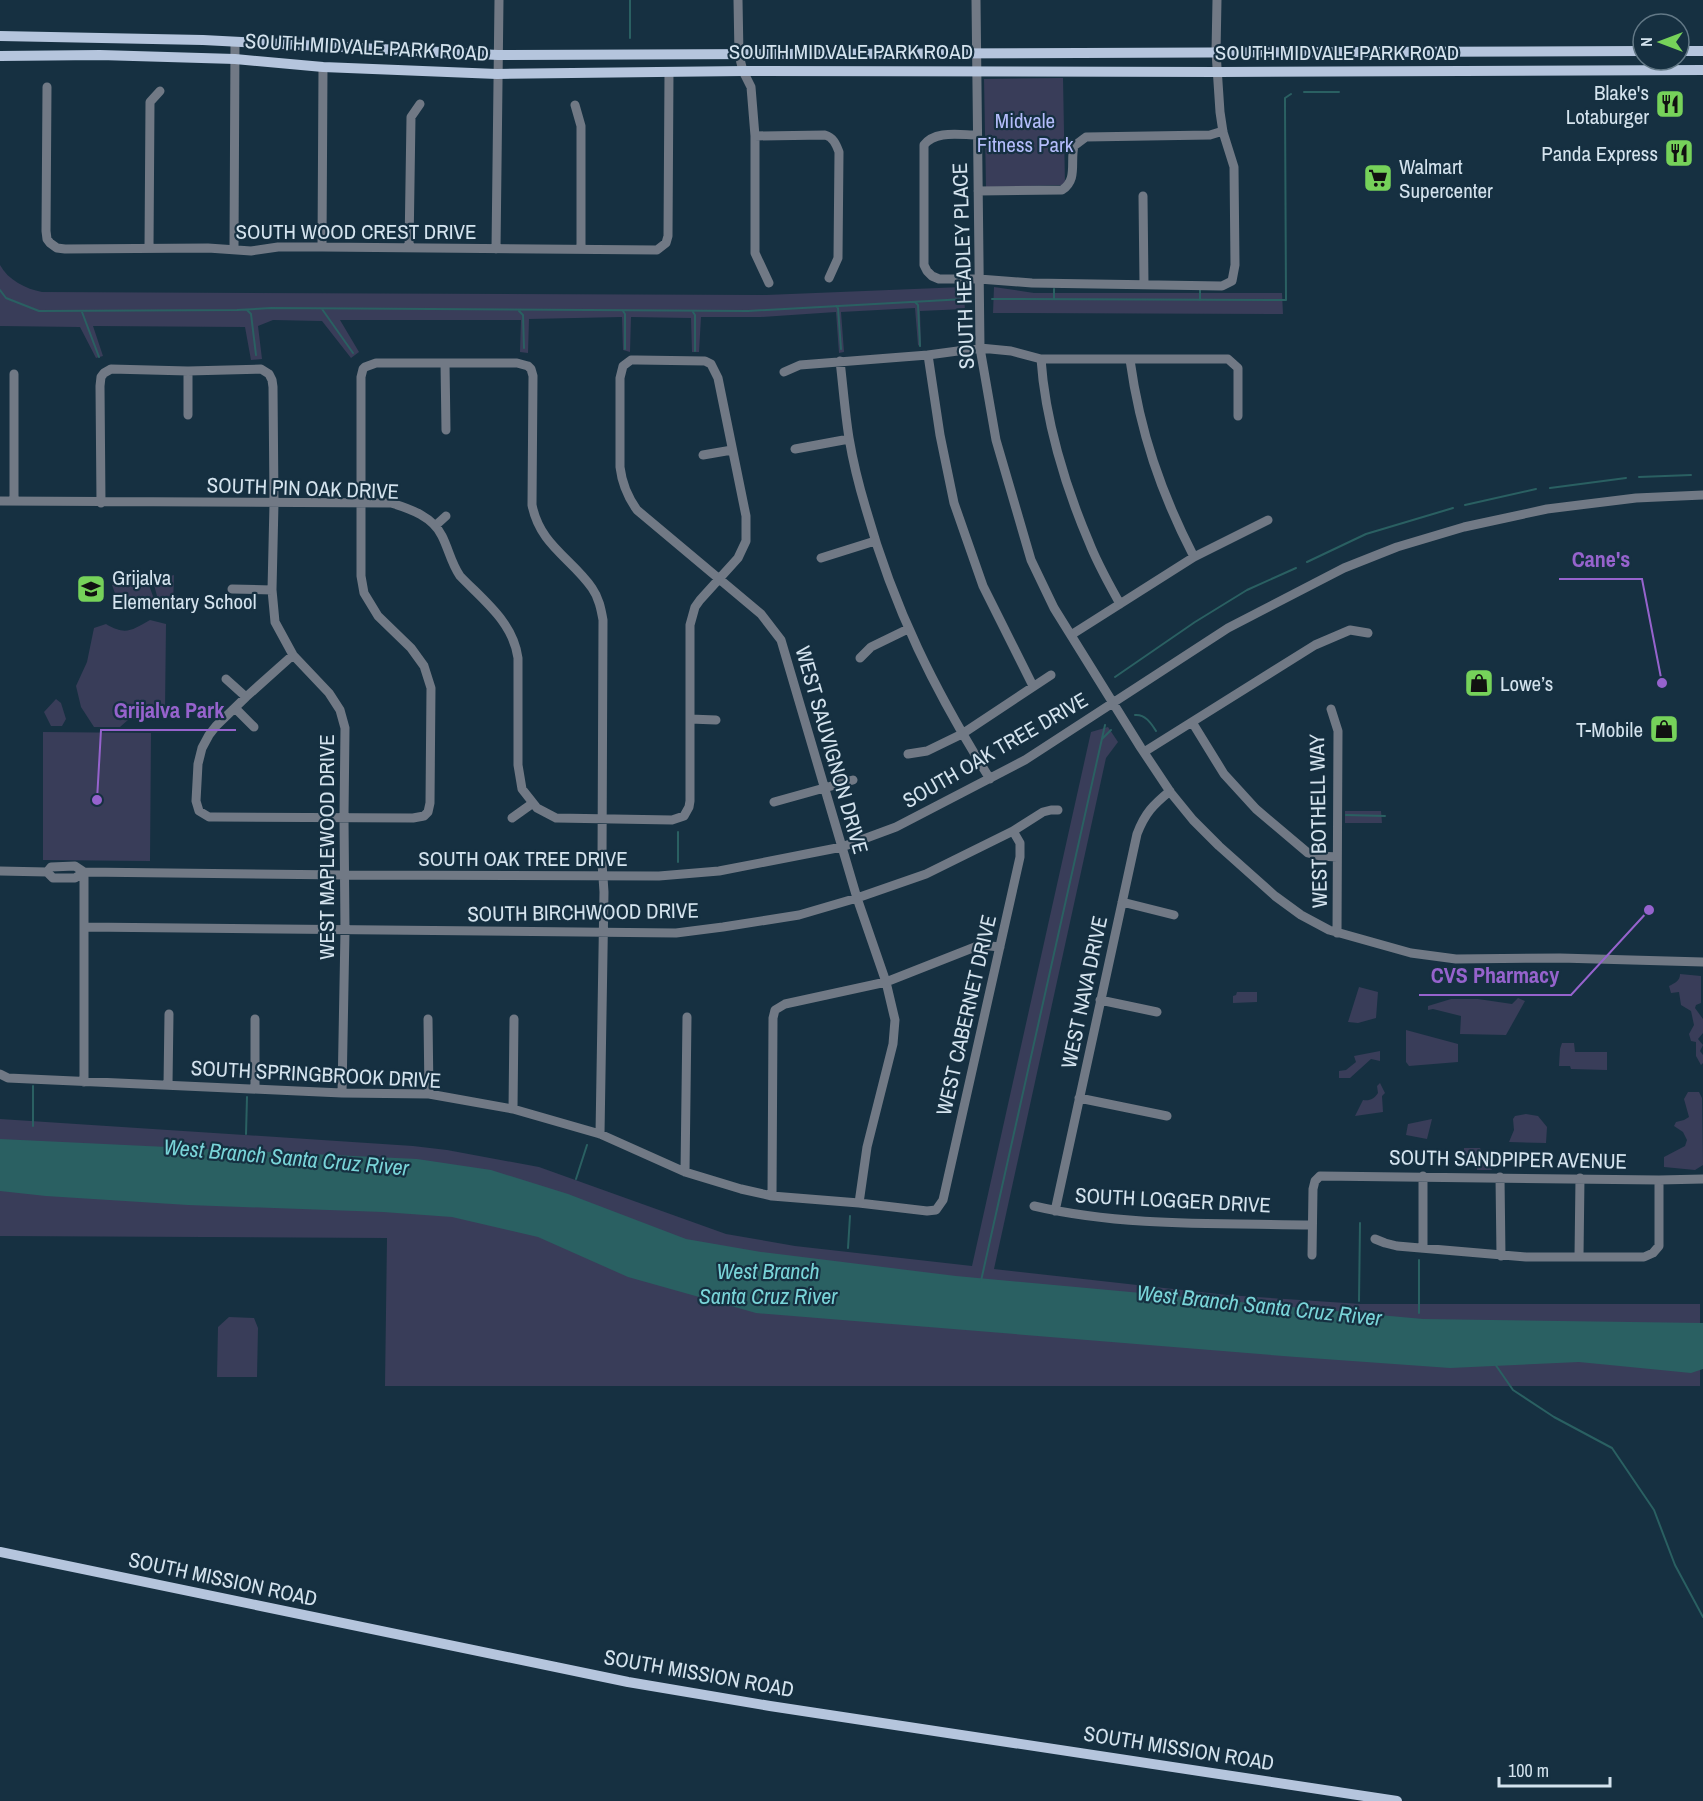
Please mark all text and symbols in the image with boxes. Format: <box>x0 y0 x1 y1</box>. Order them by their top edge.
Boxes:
north arrow <box>1631 12 1691 72</box>
street label: SOUTH MIDVALE PARK ROAD <box>244 26 490 68</box>
street label: SOUTH MIDVALE PARK ROAD <box>729 37 973 66</box>
text: N <box>1635 37 1657 47</box>
street label: SOUTH MIDVALE PARK ROAD <box>1215 38 1459 67</box>
place label: Blake's Lotaburger <box>1566 78 1649 131</box>
restaurant icon: Blake's Lotaburger <box>1654 88 1686 120</box>
park label: Midvale Fitness Park <box>977 106 1074 159</box>
restaurant icon: Panda Express <box>1663 137 1695 169</box>
place label: Panda Express <box>1541 139 1658 168</box>
place label: Walmart Supercenter <box>1399 152 1493 205</box>
street label: SOUTH HEADLEY PLACE <box>945 162 981 370</box>
supermarket icon: Walmart Supercenter <box>1362 162 1394 194</box>
street label: SOUTH WOOD CREST DRIVE <box>236 217 476 246</box>
street label: SOUTH PIN OAK DRIVE <box>206 470 400 506</box>
callout: Cane's <box>1559 539 1642 579</box>
text: Cane's <box>1572 544 1630 574</box>
place label: Grijalva Elementary School <box>112 563 257 616</box>
school or university icon: Grijalva Elementary School <box>75 573 107 605</box>
street label: WEST SAUVIGNON DRIVE <box>788 643 876 857</box>
shop icon: Lowe’s <box>1463 667 1495 699</box>
place label: Lowe’s <box>1500 669 1553 698</box>
street label: SOUTH OAK TREE DRIVE <box>897 685 1093 815</box>
callout: Grijalva Park <box>101 690 236 730</box>
text: Grijalva Park <box>114 695 225 725</box>
shop icon: T-Mobile <box>1648 713 1680 745</box>
place label: T-Mobile <box>1576 715 1643 744</box>
street label: WEST BOTHELL WAY <box>1302 733 1334 908</box>
street label: WEST MAPLEWOOD DRIVE <box>312 734 341 960</box>
street label: SOUTH OAK TREE DRIVE <box>418 844 628 873</box>
street label: SOUTH BIRCHWOOD DRIVE <box>467 895 699 929</box>
street label: WEST CABERNET DRIVE <box>929 912 1003 1118</box>
street label: WEST NAVA DRIVE <box>1054 913 1114 1071</box>
callout: CVS Pharmacy <box>1419 955 1571 995</box>
text: CVS Pharmacy <box>1431 960 1559 990</box>
street label: SOUTH SPRINGBROOK DRIVE <box>190 1053 442 1095</box>
water label: West Branch Santa Cruz River <box>162 1131 411 1183</box>
street label: SOUTH SANDPIPER AVENUE <box>1389 1142 1627 1176</box>
street label: SOUTH LOGGER DRIVE <box>1074 1180 1272 1220</box>
water label: West Branch Santa Cruz River <box>699 1256 838 1311</box>
water label: West Branch Santa Cruz River <box>1135 1277 1384 1333</box>
street label: SOUTH MISSION ROAD <box>126 1545 320 1613</box>
street label: SOUTH MISSION ROAD <box>602 1642 796 1704</box>
street label: SOUTH MISSION ROAD <box>1082 1719 1276 1777</box>
scale bar <box>1499 1750 1610 1788</box>
text: 100 m <box>1508 1758 1549 1783</box>

